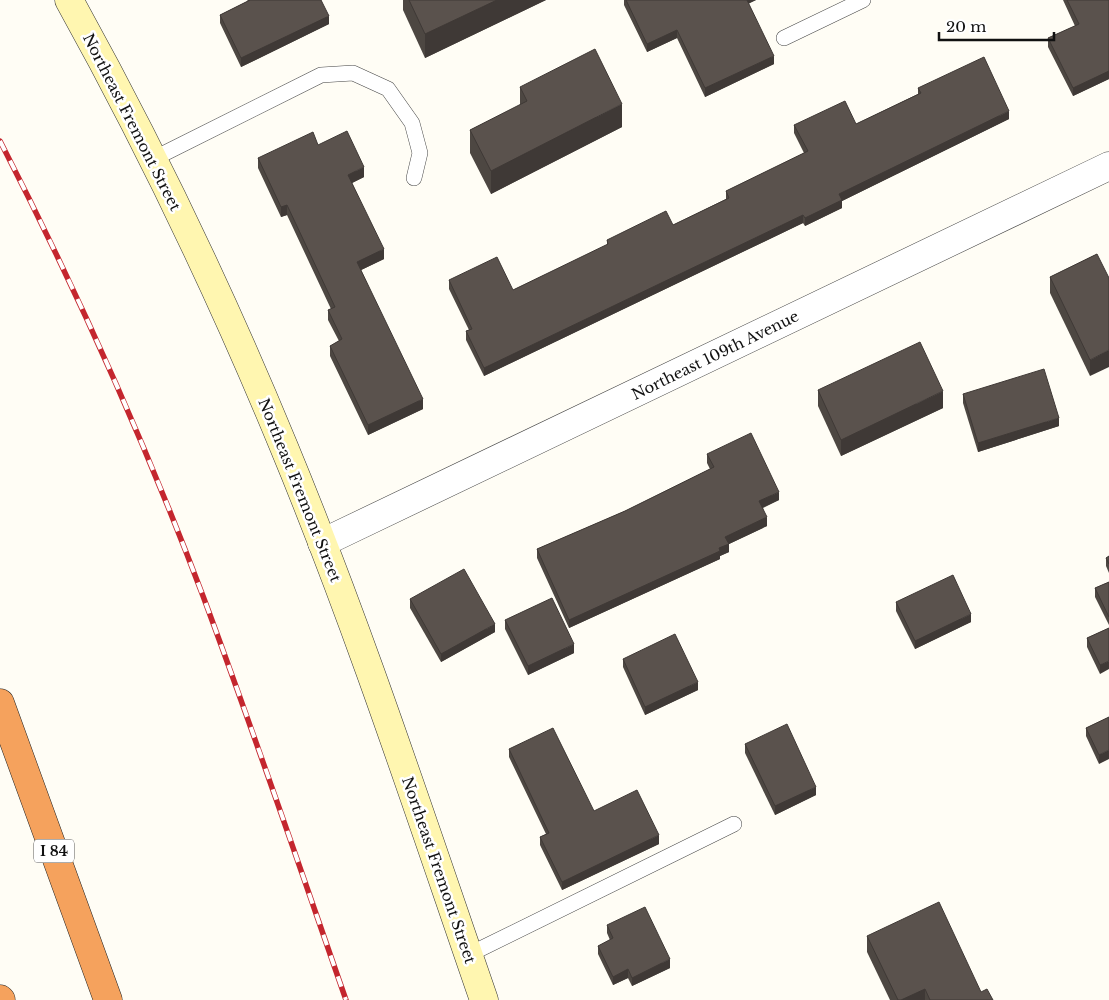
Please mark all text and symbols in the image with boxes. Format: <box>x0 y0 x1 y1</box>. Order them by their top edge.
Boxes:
scale bar <box>939 10 1054 42</box>
text: 20 m <box>946 17 986 36</box>
street label: Northeast Fremont Street <box>79 30 185 214</box>
street label: Northeast 109th Avenue <box>628 306 802 404</box>
street label: Northeast Fremont Street <box>254 395 346 585</box>
street label: Northeast Fremont Street <box>398 774 480 966</box>
road number: I 84 <box>34 839 74 862</box>

